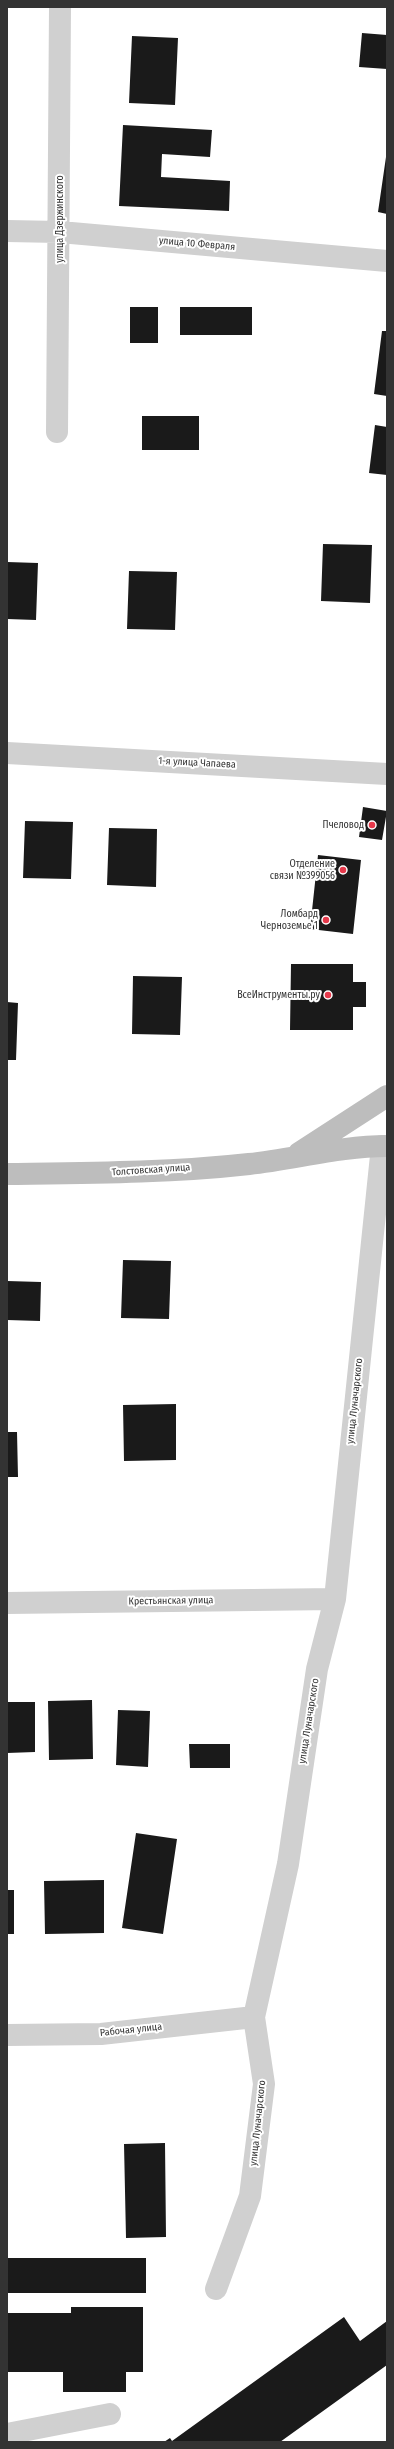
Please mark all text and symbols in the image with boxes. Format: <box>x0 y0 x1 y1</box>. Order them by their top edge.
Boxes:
street label: улица Дзержинского <box>54 175 66 263</box>
street label: улица 10 Февраля <box>158 235 236 253</box>
street label: 1-я улица Чапаева <box>158 755 236 771</box>
place label: Пчеловод <box>323 819 364 831</box>
marker: Пчеловод <box>367 820 377 830</box>
place label: Отделение связи №399056 <box>270 858 335 882</box>
marker: Отделение связи №399056 <box>338 865 348 875</box>
place label: Ломбард Черноземье 1 <box>261 908 318 932</box>
marker: Ломбард Черноземье 1 <box>321 915 331 925</box>
place label: ВсеИнструменты.ру <box>237 989 320 1001</box>
marker: ВсеИнструменты.ру <box>323 990 333 1000</box>
street label: Толстовская улица <box>111 1161 191 1179</box>
street label: улица Луначарского <box>345 1358 365 1444</box>
street label: Крестьянская улица <box>128 1594 214 1608</box>
street label: улица Луначарского <box>296 1678 322 1764</box>
street label: Рабочая улица <box>99 2021 163 2039</box>
street label: улица Луначарского <box>248 2080 268 2166</box>

